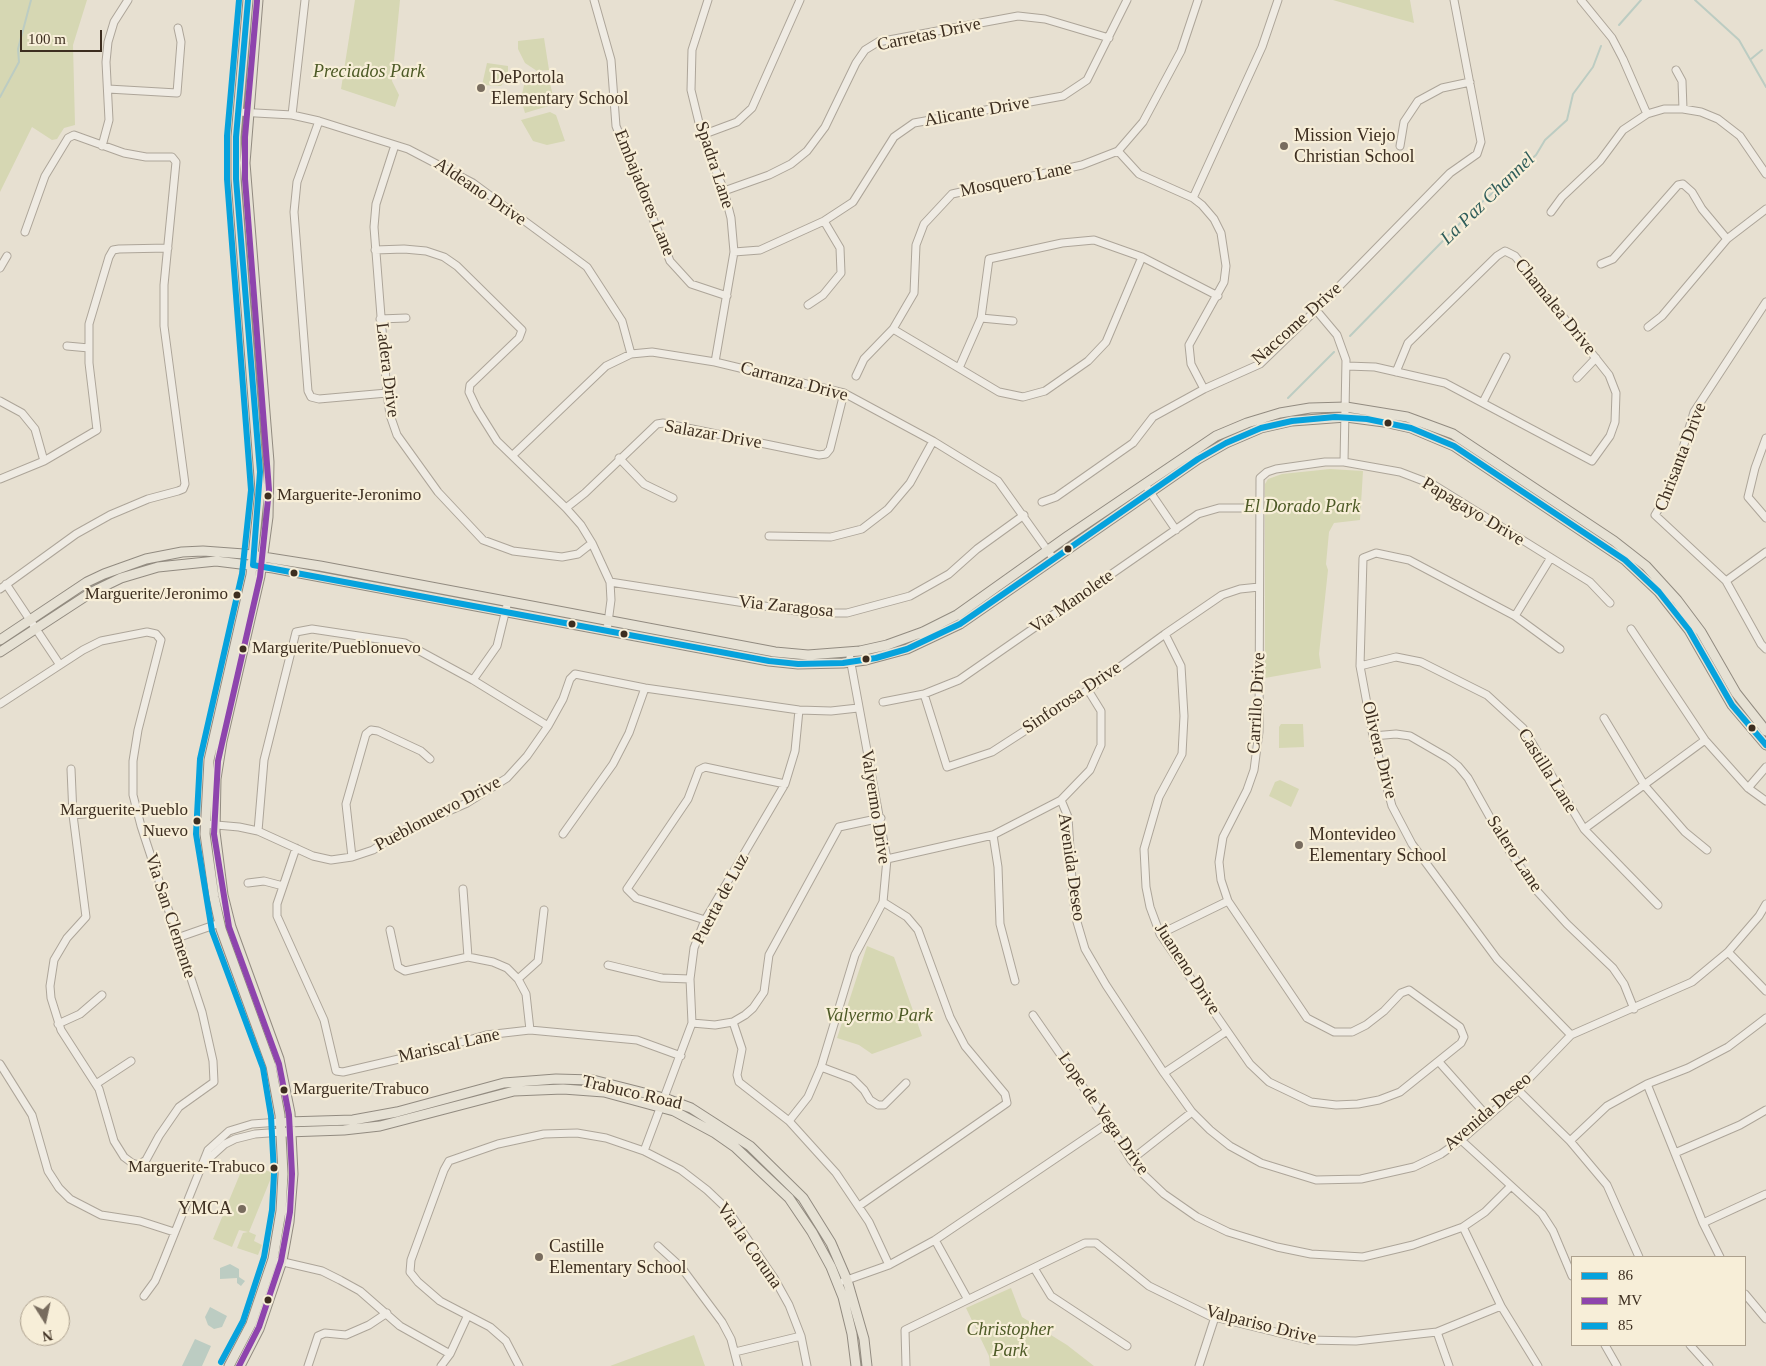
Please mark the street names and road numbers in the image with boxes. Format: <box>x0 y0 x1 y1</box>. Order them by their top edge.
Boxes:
street label: Carretas Drive <box>875 13 983 57</box>
street label: Alicante Drive <box>923 92 1031 132</box>
street label: Spadra Lane <box>690 119 738 211</box>
street label: Embajadores Lane <box>609 127 679 259</box>
street label: Aldeano Drive <box>430 153 530 231</box>
street label: Mosquero Lane <box>958 158 1074 202</box>
street label: Chamalea Drive <box>1510 255 1600 359</box>
street label: Naccome Drive <box>1248 278 1346 370</box>
street label: Ladera Drive <box>370 321 404 419</box>
street label: Carranza Drive <box>738 357 850 407</box>
street label: Chrisanta Drive <box>1650 400 1712 514</box>
street label: Salazar Drive <box>663 416 763 454</box>
street label: Papagayo Drive <box>1418 473 1528 551</box>
street label: Via Manolete <box>1026 565 1118 639</box>
street label: Via Zaragosa <box>737 591 835 623</box>
street label: Carrillo Drive <box>1244 652 1270 754</box>
street label: Sinforosa Drive <box>1019 657 1125 739</box>
street label: Olivera Drive <box>1356 699 1402 801</box>
street label: Castilla Lane <box>1513 725 1581 817</box>
street label: Valyermo Drive <box>855 748 895 866</box>
street label: Pueblonuevo Drive <box>371 772 505 856</box>
street label: Avenida Deseo <box>1053 811 1089 923</box>
street label: Salero Lane <box>1481 812 1547 896</box>
street label: Puerta de Luz <box>688 850 754 948</box>
street label: Via San Clemente <box>140 851 200 981</box>
street label: Juaneno Drive <box>1149 919 1225 1019</box>
street label: Mariscal Lane <box>396 1024 502 1068</box>
street label: Lope de Vega Drive <box>1053 1049 1153 1179</box>
street label: Avenida Deseo <box>1440 1068 1536 1156</box>
street label: Trabuco Road <box>580 1071 684 1115</box>
street label: Via la Coruna <box>712 1199 786 1293</box>
street label: Valpariso Drive <box>1203 1301 1319 1349</box>

